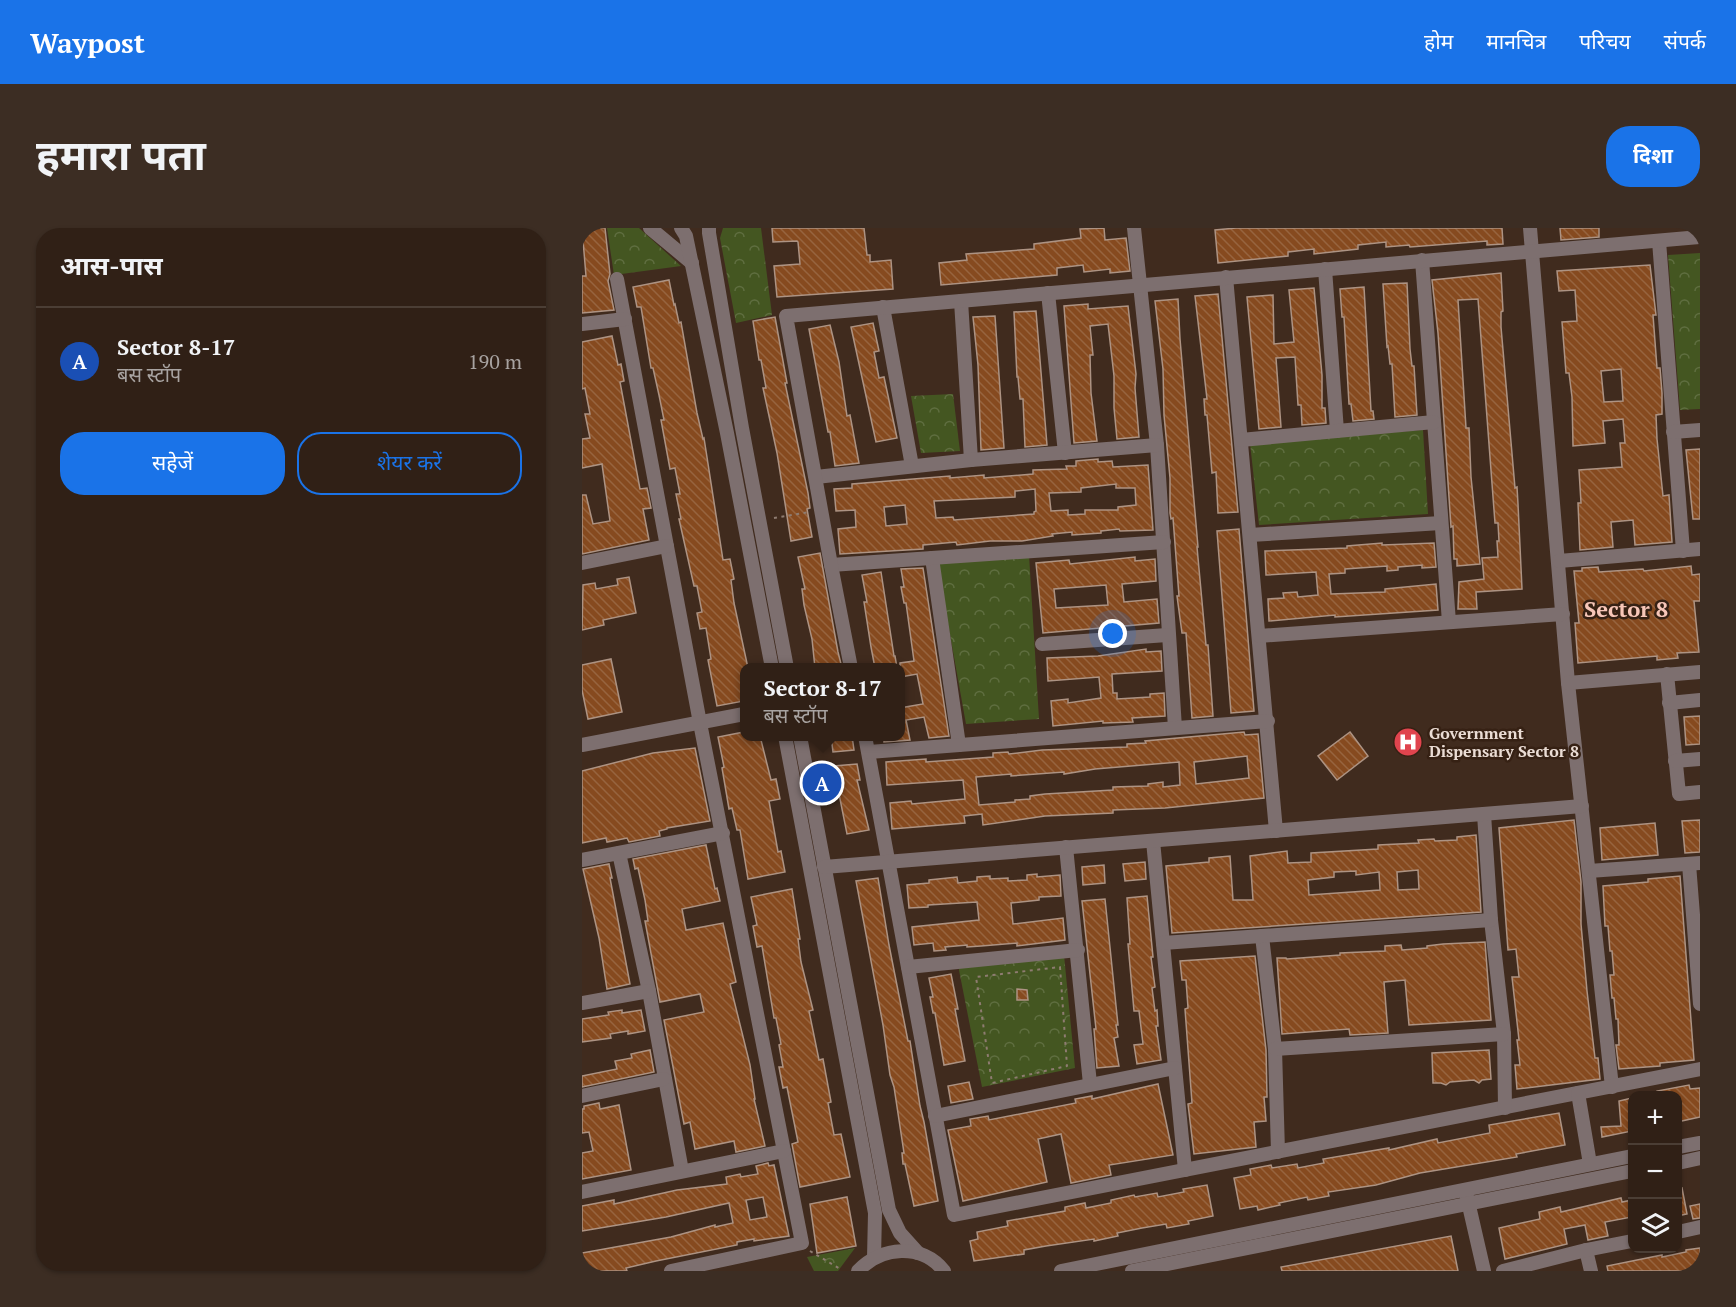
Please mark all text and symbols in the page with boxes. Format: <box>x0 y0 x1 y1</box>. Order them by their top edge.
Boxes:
text: Waypost <box>30 24 145 61</box>
text: होम <box>1424 27 1453 55</box>
text: मानचित्र <box>1486 27 1546 55</box>
text: परिचय <box>1579 27 1631 55</box>
text: संपर्क <box>1664 27 1706 55</box>
text: हमारा पता <box>36 126 206 182</box>
button: दिशा <box>1606 126 1700 187</box>
text: आस-पास <box>60 248 163 282</box>
text: Sector 8-17 <box>117 332 235 361</box>
text: A <box>72 348 87 375</box>
text: 190 m <box>468 348 522 375</box>
text: बस स्टॉप <box>117 361 181 388</box>
button: सहेजें <box>60 432 285 495</box>
button: शेयर करें <box>297 432 522 495</box>
district label: Sector 8 <box>1584 594 1668 623</box>
your location <box>1098 619 1127 648</box>
popup <box>740 663 905 741</box>
text: Sector 8-17 <box>763 673 882 702</box>
text: बस स्टॉप <box>763 702 828 729</box>
place label: Government Dispensary Sector 8 <box>1429 722 1579 762</box>
hospital icon: Government Dispensary Sector 8 <box>1392 726 1424 758</box>
pin: A <box>802 760 842 806</box>
map controls <box>1628 1091 1682 1253</box>
button: + <box>1628 1091 1682 1145</box>
button: − <box>1628 1145 1682 1199</box>
button: layers <box>1628 1199 1682 1253</box>

